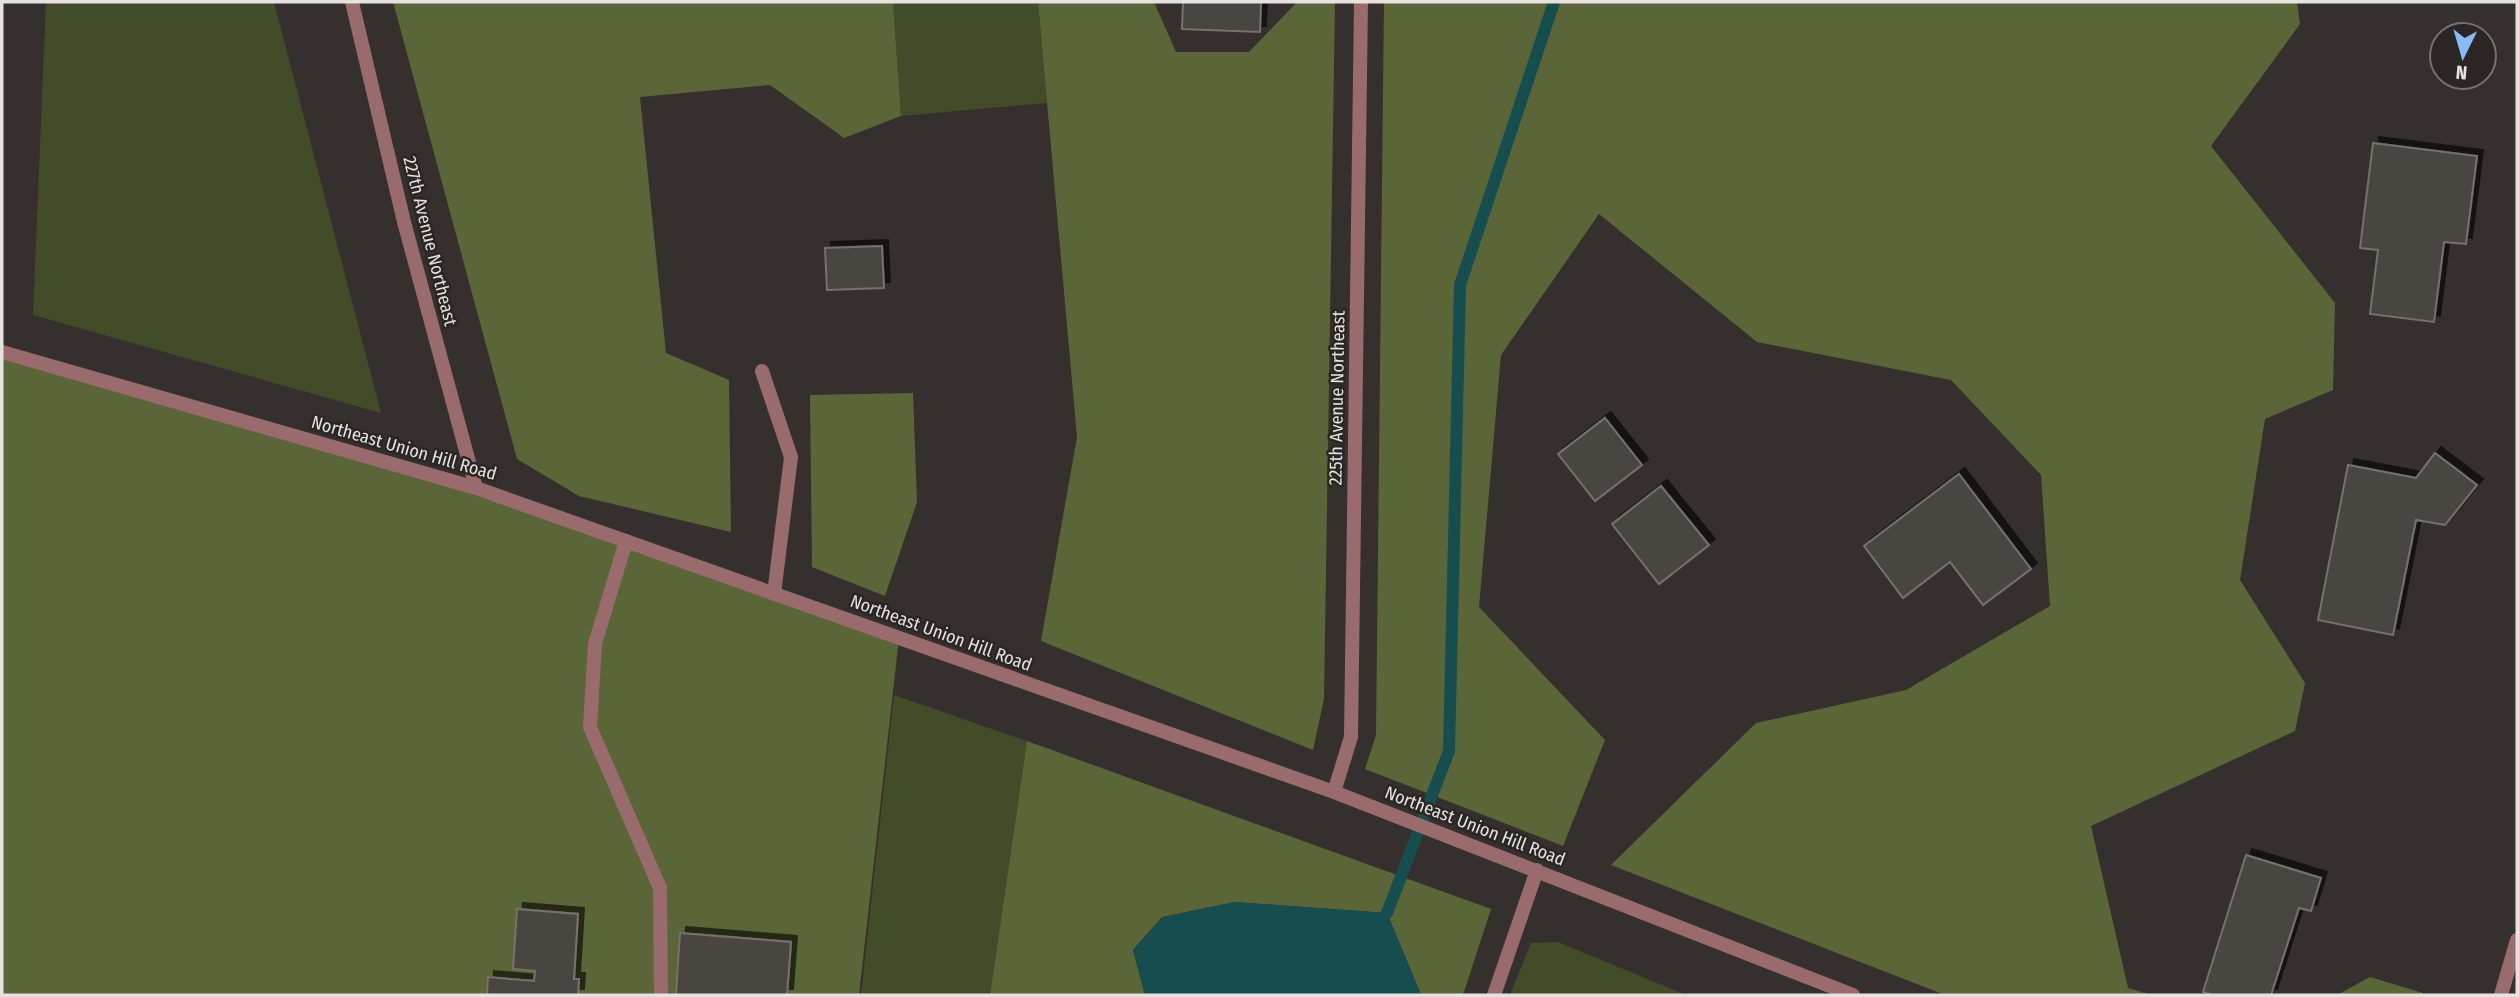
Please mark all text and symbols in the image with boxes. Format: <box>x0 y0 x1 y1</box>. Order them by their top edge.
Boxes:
north arrow <box>2428 21 2498 91</box>
text: N <box>2455 60 2468 84</box>
street label: 227th Avenue Northeast <box>398 154 462 328</box>
street label: 225th Avenue Northeast <box>1324 310 1350 486</box>
street label: Northeast Union Hill Road <box>309 411 499 485</box>
street label: Northeast Union Hill Road <box>847 590 1035 676</box>
street label: Northeast Union Hill Road <box>1382 781 1568 871</box>

